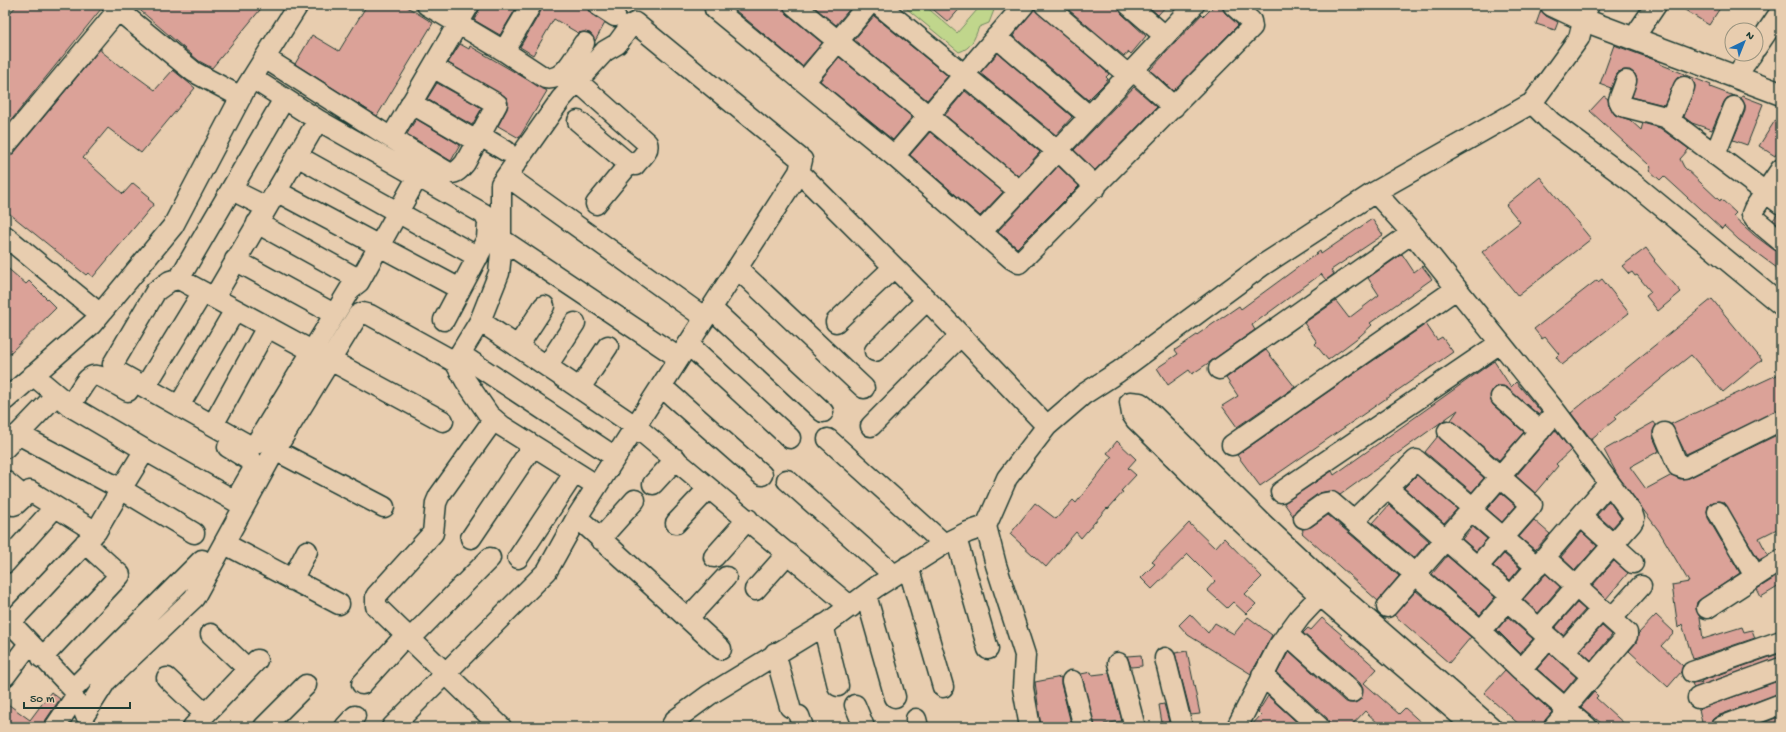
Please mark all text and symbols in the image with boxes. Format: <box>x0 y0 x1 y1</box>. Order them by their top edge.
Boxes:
north arrow <box>1724 22 1764 62</box>
text: N <box>1743 29 1756 43</box>
scale bar <box>24 684 130 710</box>
text: 50 m <box>30 693 55 707</box>

